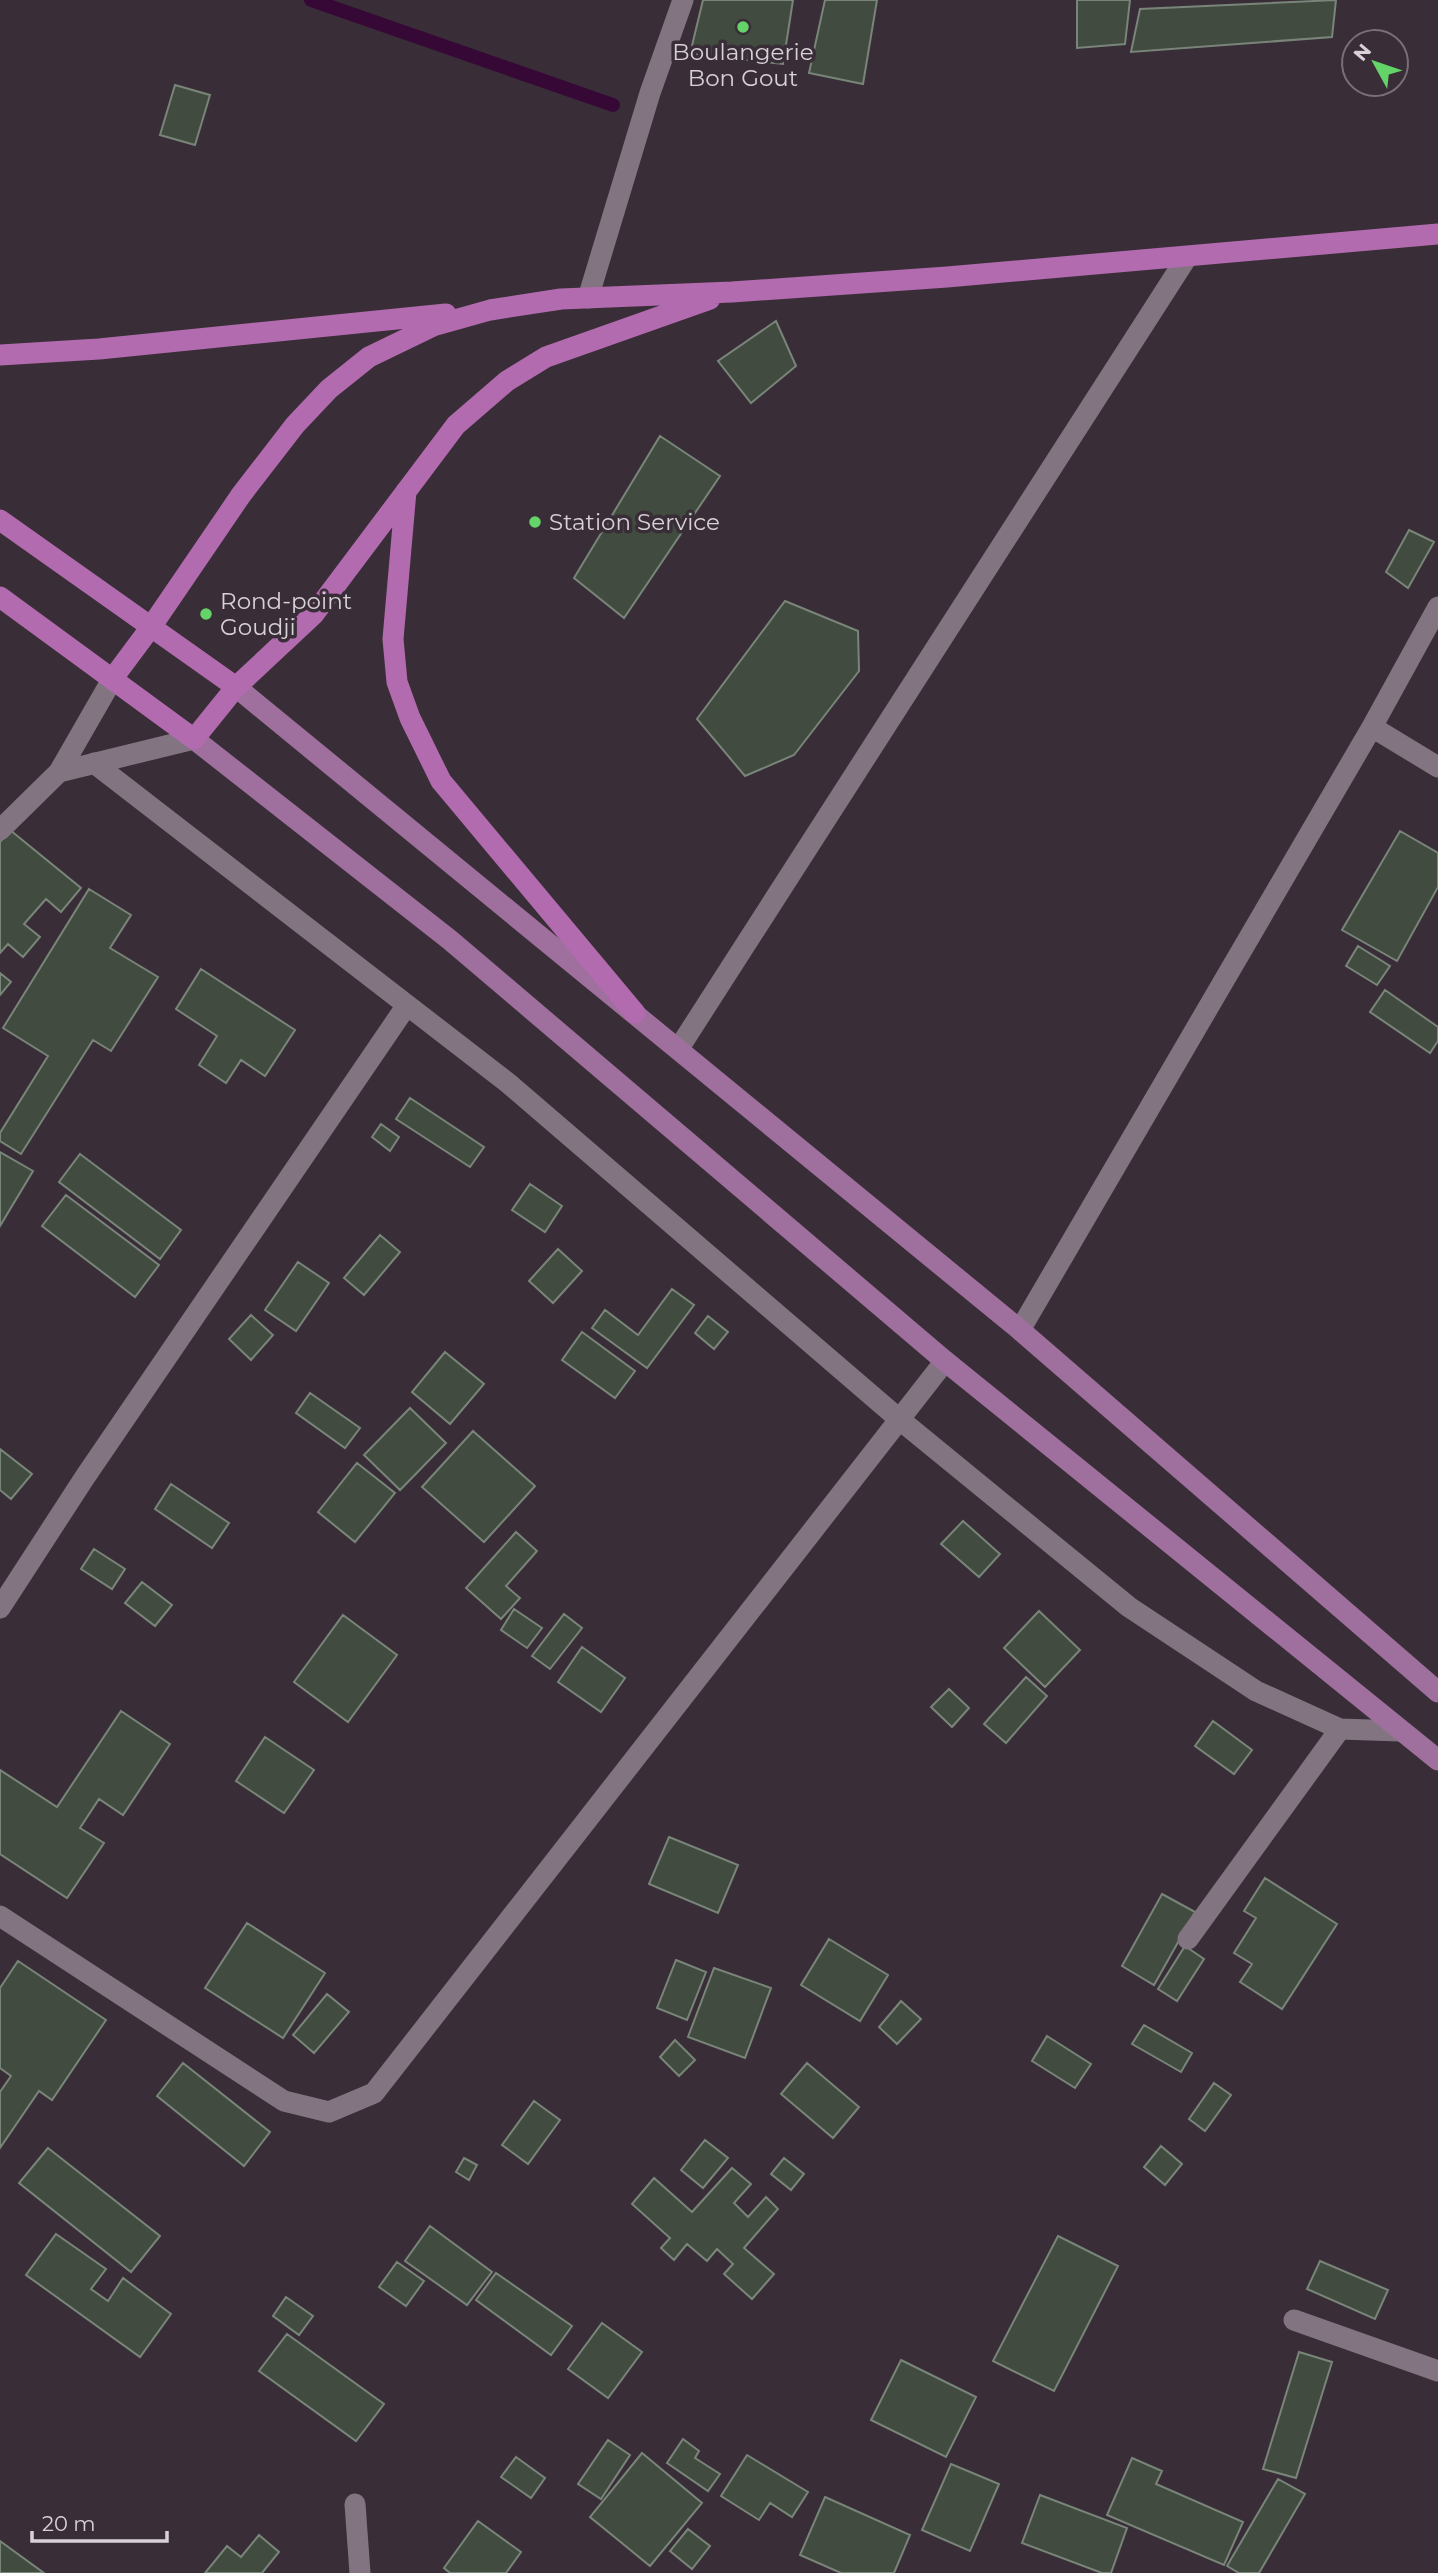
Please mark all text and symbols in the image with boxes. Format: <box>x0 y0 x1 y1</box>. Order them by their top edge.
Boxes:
marker: Boulangerie Bon Gout <box>735 19 751 35</box>
north arrow <box>1340 28 1410 98</box>
place label: Boulangerie Bon Gout <box>672 38 814 92</box>
text: N <box>1349 39 1376 66</box>
place label: Station Service <box>549 508 720 536</box>
marker: Station Service <box>527 514 543 530</box>
place label: Rond-point Goudji <box>220 587 352 641</box>
marker: Rond-point Goudji <box>198 606 214 622</box>
scale bar <box>32 2500 166 2544</box>
text: 20 m <box>42 2511 96 2536</box>

